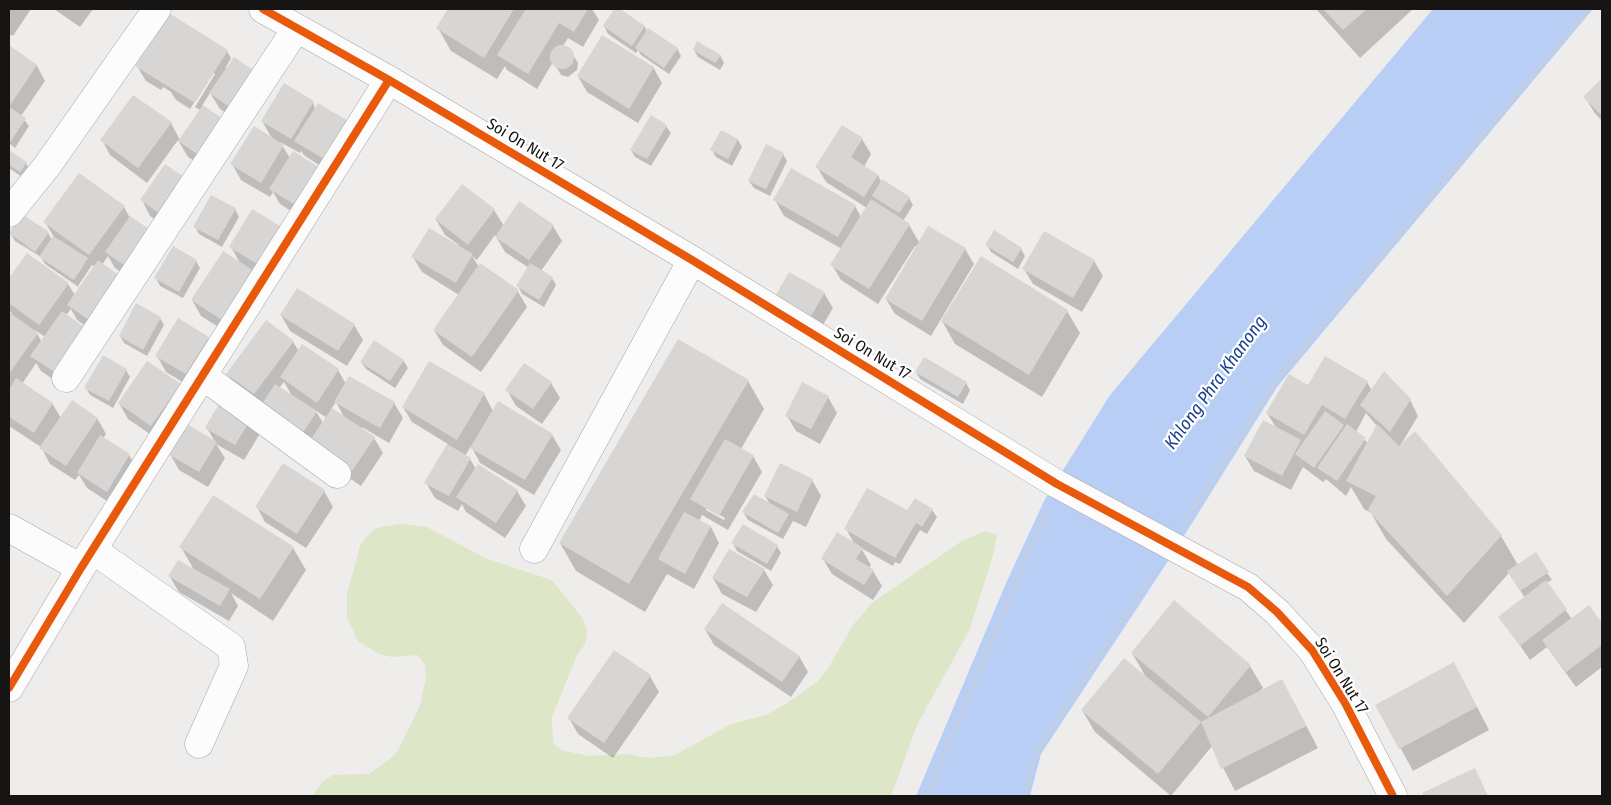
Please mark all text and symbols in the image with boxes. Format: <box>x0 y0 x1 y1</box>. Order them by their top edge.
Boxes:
street label: Soi On Nut 17 <box>483 115 567 175</box>
water label: Khlong Phra Khanong <box>1160 312 1272 454</box>
street label: Soi On Nut 17 <box>830 324 914 384</box>
street label: Soi On Nut 17 <box>1310 634 1372 718</box>

